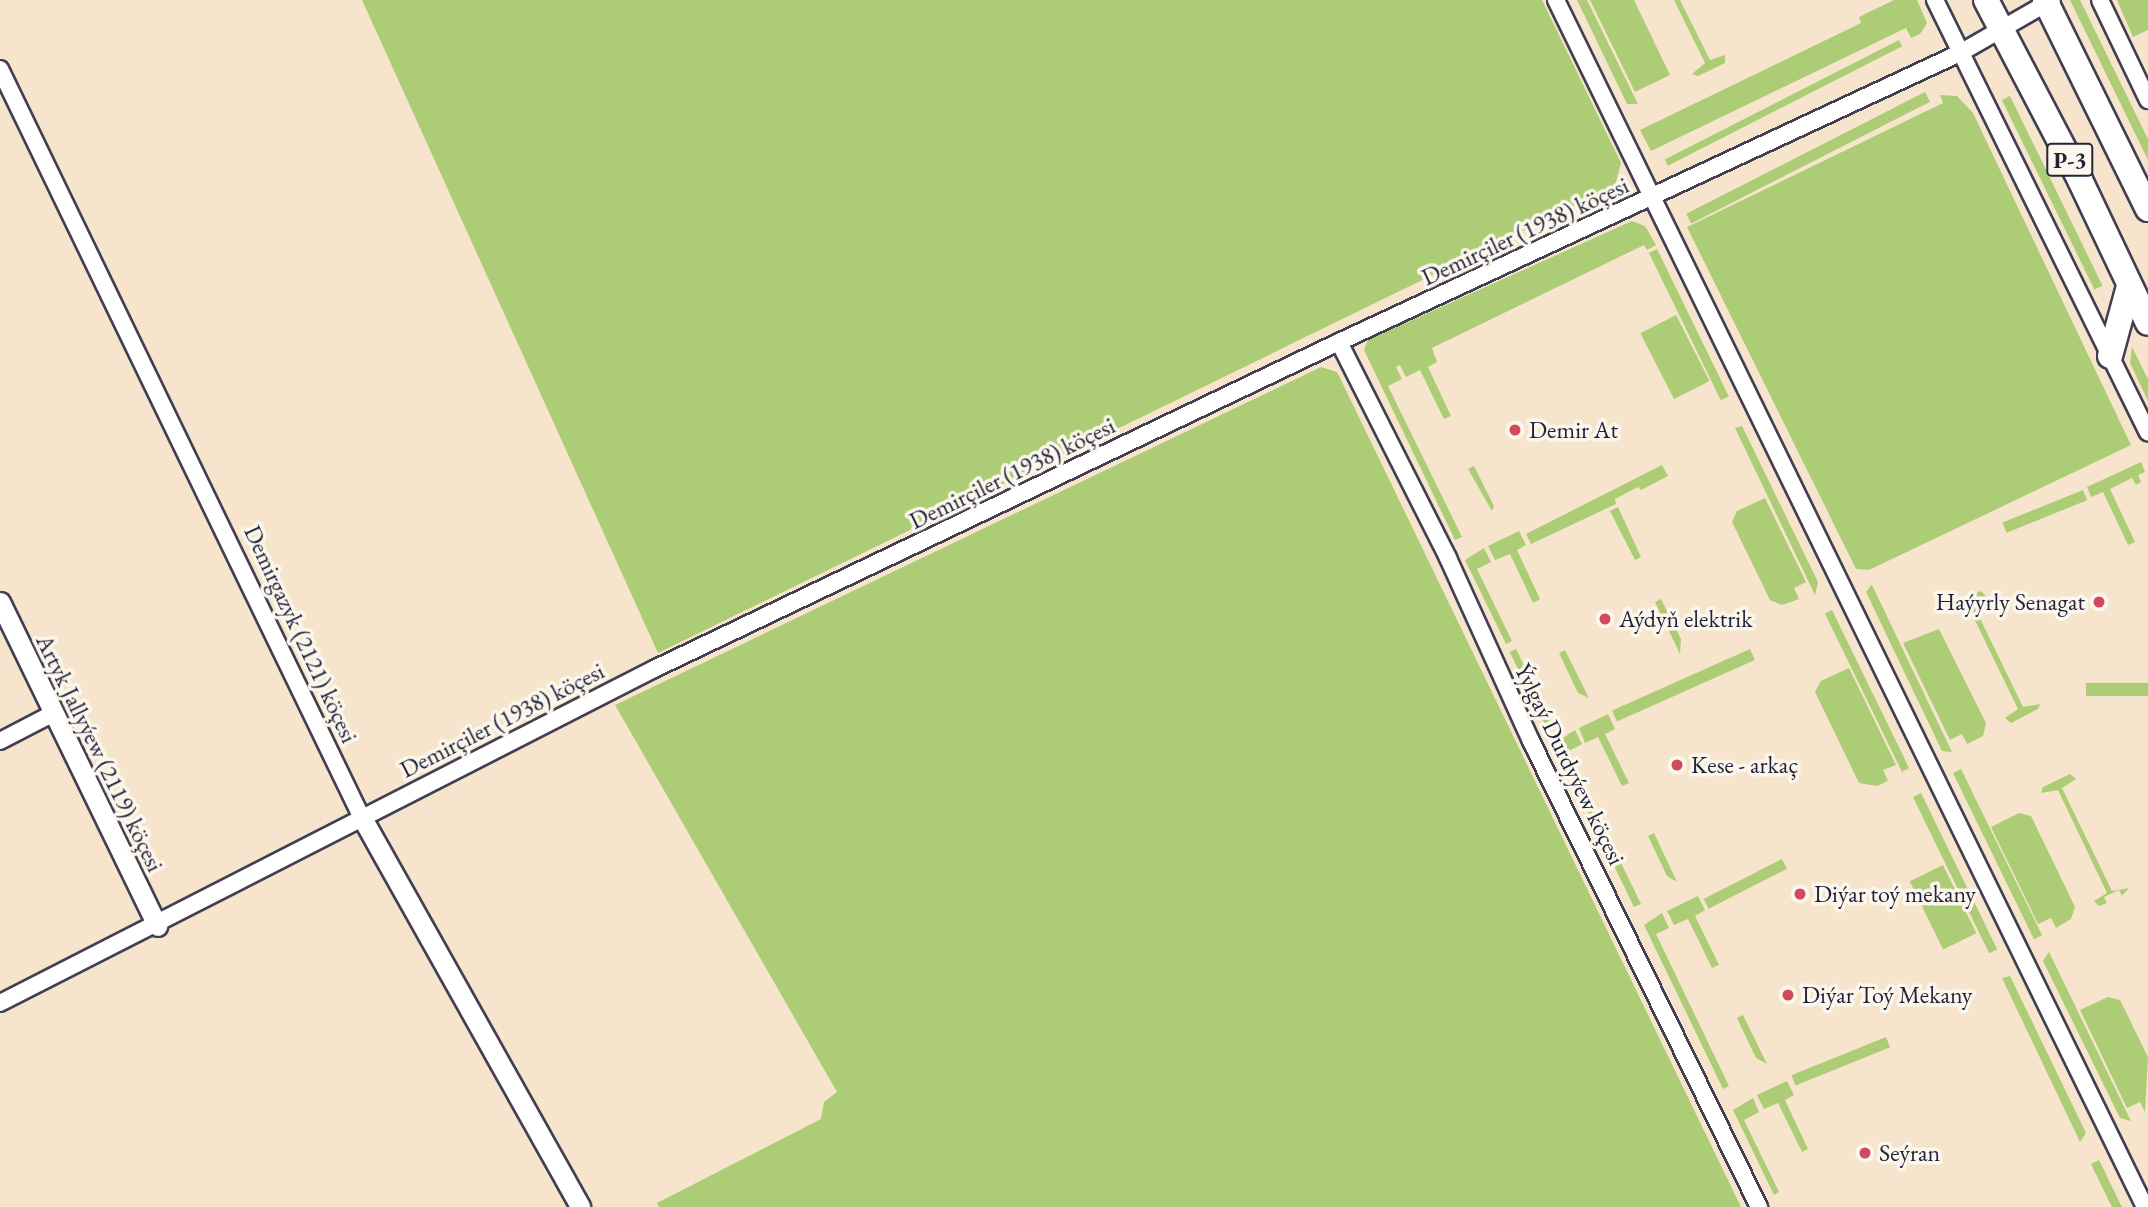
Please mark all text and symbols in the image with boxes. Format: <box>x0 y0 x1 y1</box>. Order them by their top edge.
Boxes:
road number: P-3 <box>2046 140 2094 180</box>
street label: Demirçiler (1938) köçesi <box>1417 170 1633 292</box>
street label: Demirçiler (1938) köçesi <box>905 411 1119 535</box>
place label: Demir At <box>1529 416 1618 444</box>
marker: Demir At <box>1507 422 1523 438</box>
street label: Demirgazyk (2121) köçesi <box>238 521 364 747</box>
place label: Haýyrly Senagat <box>1936 588 2085 616</box>
marker: Haýyrly Senagat <box>2091 594 2107 610</box>
place label: Aýdyň elektrik <box>1619 605 1752 633</box>
marker: Aýdyň elektrik <box>1597 611 1613 627</box>
street label: Artyk Jallyýew (2119) köçesi <box>30 630 170 876</box>
street label: Demirçiler (1938) köçesi <box>395 656 609 784</box>
street label: Ýylgaý Durdyýew köçesi <box>1509 659 1631 869</box>
place label: Kese - arkaç <box>1691 751 1798 779</box>
marker: Kese - arkaç <box>1669 757 1685 773</box>
place label: Diýar toý mekany <box>1814 880 1976 908</box>
marker: Diýar toý mekany <box>1792 886 1808 902</box>
place label: Diýar Toý Mekany <box>1802 981 1972 1009</box>
marker: Diýar Toý Mekany <box>1780 987 1796 1003</box>
place label: Seýran <box>1879 1139 1940 1167</box>
marker: Seýran <box>1857 1145 1873 1161</box>

